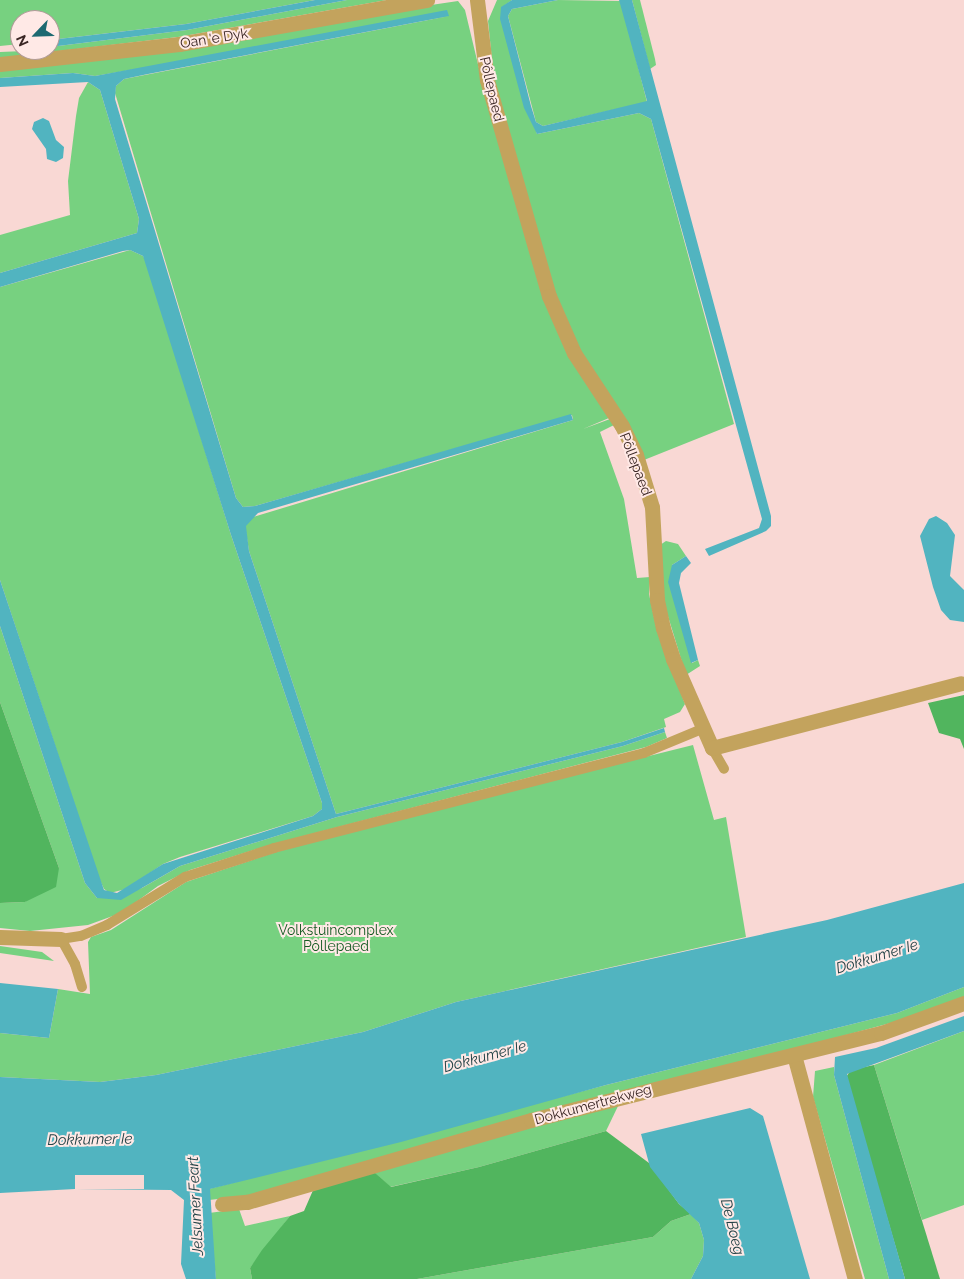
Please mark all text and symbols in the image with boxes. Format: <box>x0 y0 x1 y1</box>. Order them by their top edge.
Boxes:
north arrow <box>10 10 60 60</box>
street label: Oan 'e Dyk <box>179 24 249 52</box>
text: N <box>13 33 32 49</box>
street label: Pôllepaed <box>476 55 508 123</box>
street label: Pôllepaed <box>616 430 656 498</box>
park label: Volkstuincomplex Pôllepaed <box>278 922 394 954</box>
water label: Dokkumer Ie <box>834 936 920 978</box>
water label: Dokkumer Ie <box>442 1037 528 1077</box>
street label: Dokkumertrekweg <box>533 1080 653 1128</box>
water label: Dokkumer Ie <box>47 1130 133 1150</box>
water label: Jelsumer Feart <box>184 1156 208 1256</box>
water label: De Boeg <box>716 1197 748 1257</box>

